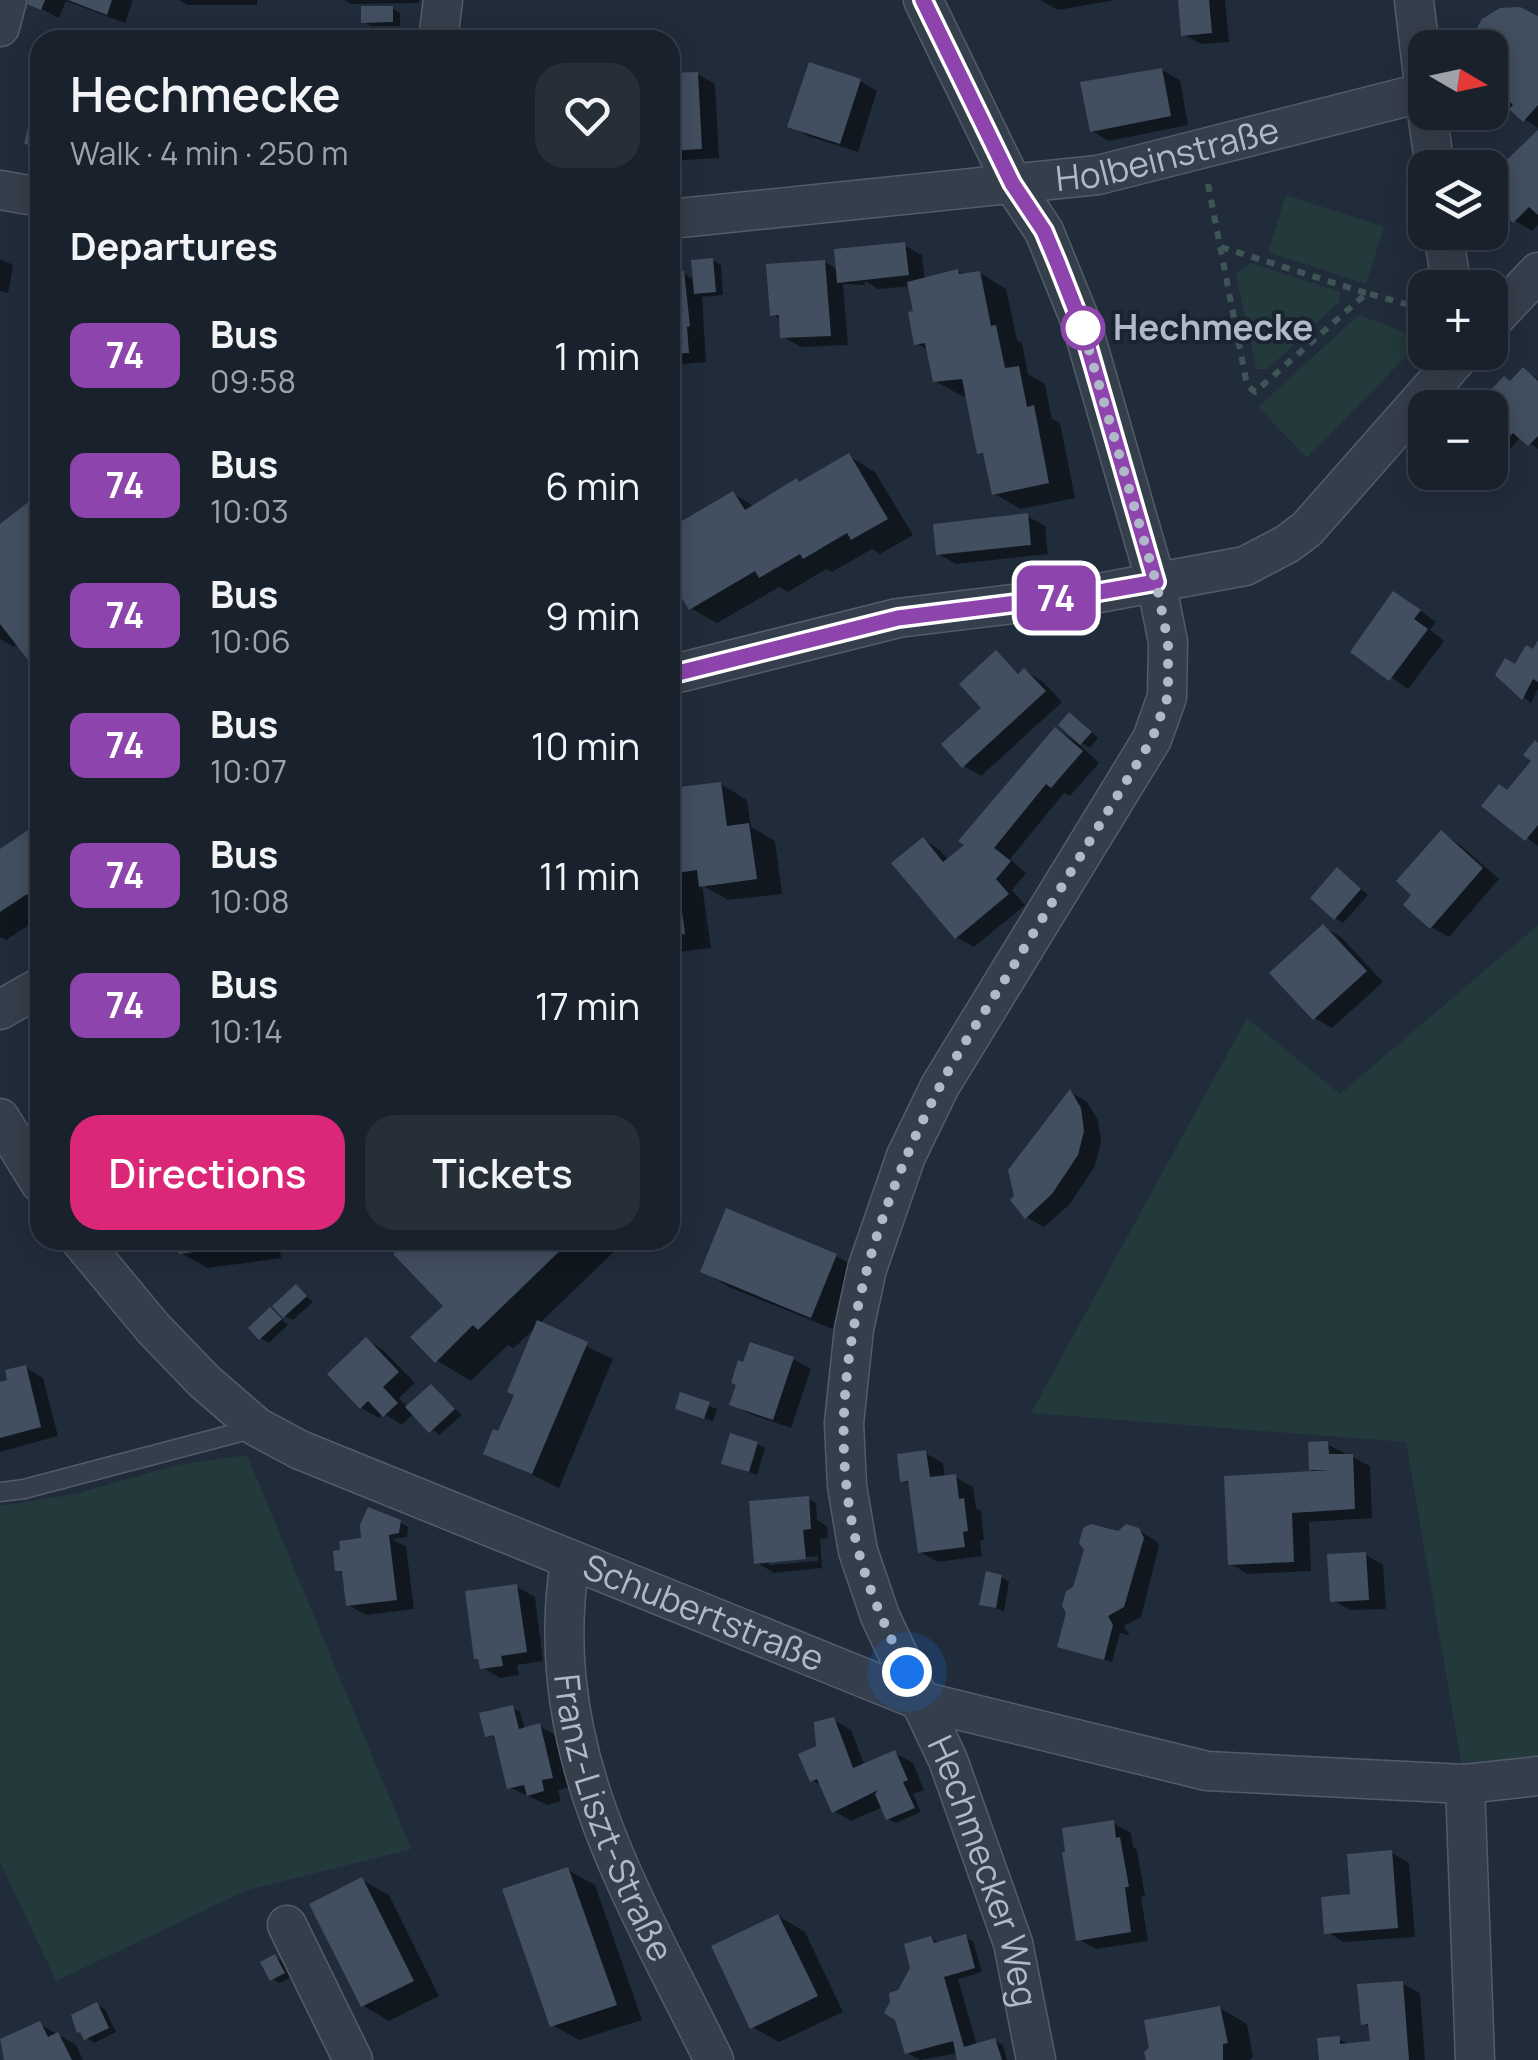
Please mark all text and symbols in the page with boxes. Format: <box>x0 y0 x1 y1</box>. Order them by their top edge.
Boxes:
north arrow <box>1408 30 1508 130</box>
map controls <box>1408 30 1508 490</box>
text: Hechmecke <box>70 61 341 126</box>
button: heart <box>535 63 640 168</box>
street label: Holbeinstraße <box>1053 105 1284 202</box>
text: Walk · 4 min · 250 m <box>70 131 348 175</box>
button: layers <box>1408 150 1508 250</box>
text: Departures <box>70 219 278 271</box>
button: + <box>1408 270 1508 370</box>
place label: Hechmecke <box>1113 303 1313 351</box>
text: Bus <box>210 307 278 359</box>
marker: Hechmecke <box>1062 307 1104 349</box>
text: 1 min <box>554 329 640 381</box>
text: 74 <box>106 331 144 379</box>
text: 09:58 <box>210 359 296 403</box>
button: − <box>1408 390 1508 490</box>
text: Bus <box>210 437 278 489</box>
text: 6 min <box>545 459 640 511</box>
text: 74 <box>106 461 144 509</box>
text: 10:03 <box>210 489 289 533</box>
line badge: 74 <box>1011 566 1101 630</box>
text: Bus <box>210 567 278 619</box>
text: 74 <box>1037 574 1075 622</box>
text: 9 min <box>545 589 640 641</box>
text: 74 <box>106 591 144 639</box>
text: 10:06 <box>210 619 291 663</box>
text: Bus <box>210 697 278 749</box>
text: 10 min <box>531 719 640 771</box>
text: 74 <box>106 721 144 769</box>
text: 10:07 <box>210 749 287 793</box>
text: Bus <box>210 827 278 879</box>
text: 11 min <box>539 849 640 901</box>
text: 74 <box>106 851 144 899</box>
text: 10:08 <box>210 879 290 923</box>
text: Bus <box>210 957 278 1009</box>
text: 17 min <box>535 979 640 1031</box>
text: 74 <box>106 981 144 1029</box>
text: 10:14 <box>210 1009 283 1053</box>
button: Directions <box>70 1115 345 1230</box>
button: Tickets <box>365 1115 640 1230</box>
street label: Schubertstraße <box>576 1542 831 1682</box>
your location <box>882 1647 932 1697</box>
street label: Franz-Liszt-Straße <box>543 1671 686 1969</box>
street label: Hechmecker Weg <box>917 1728 1050 2011</box>

